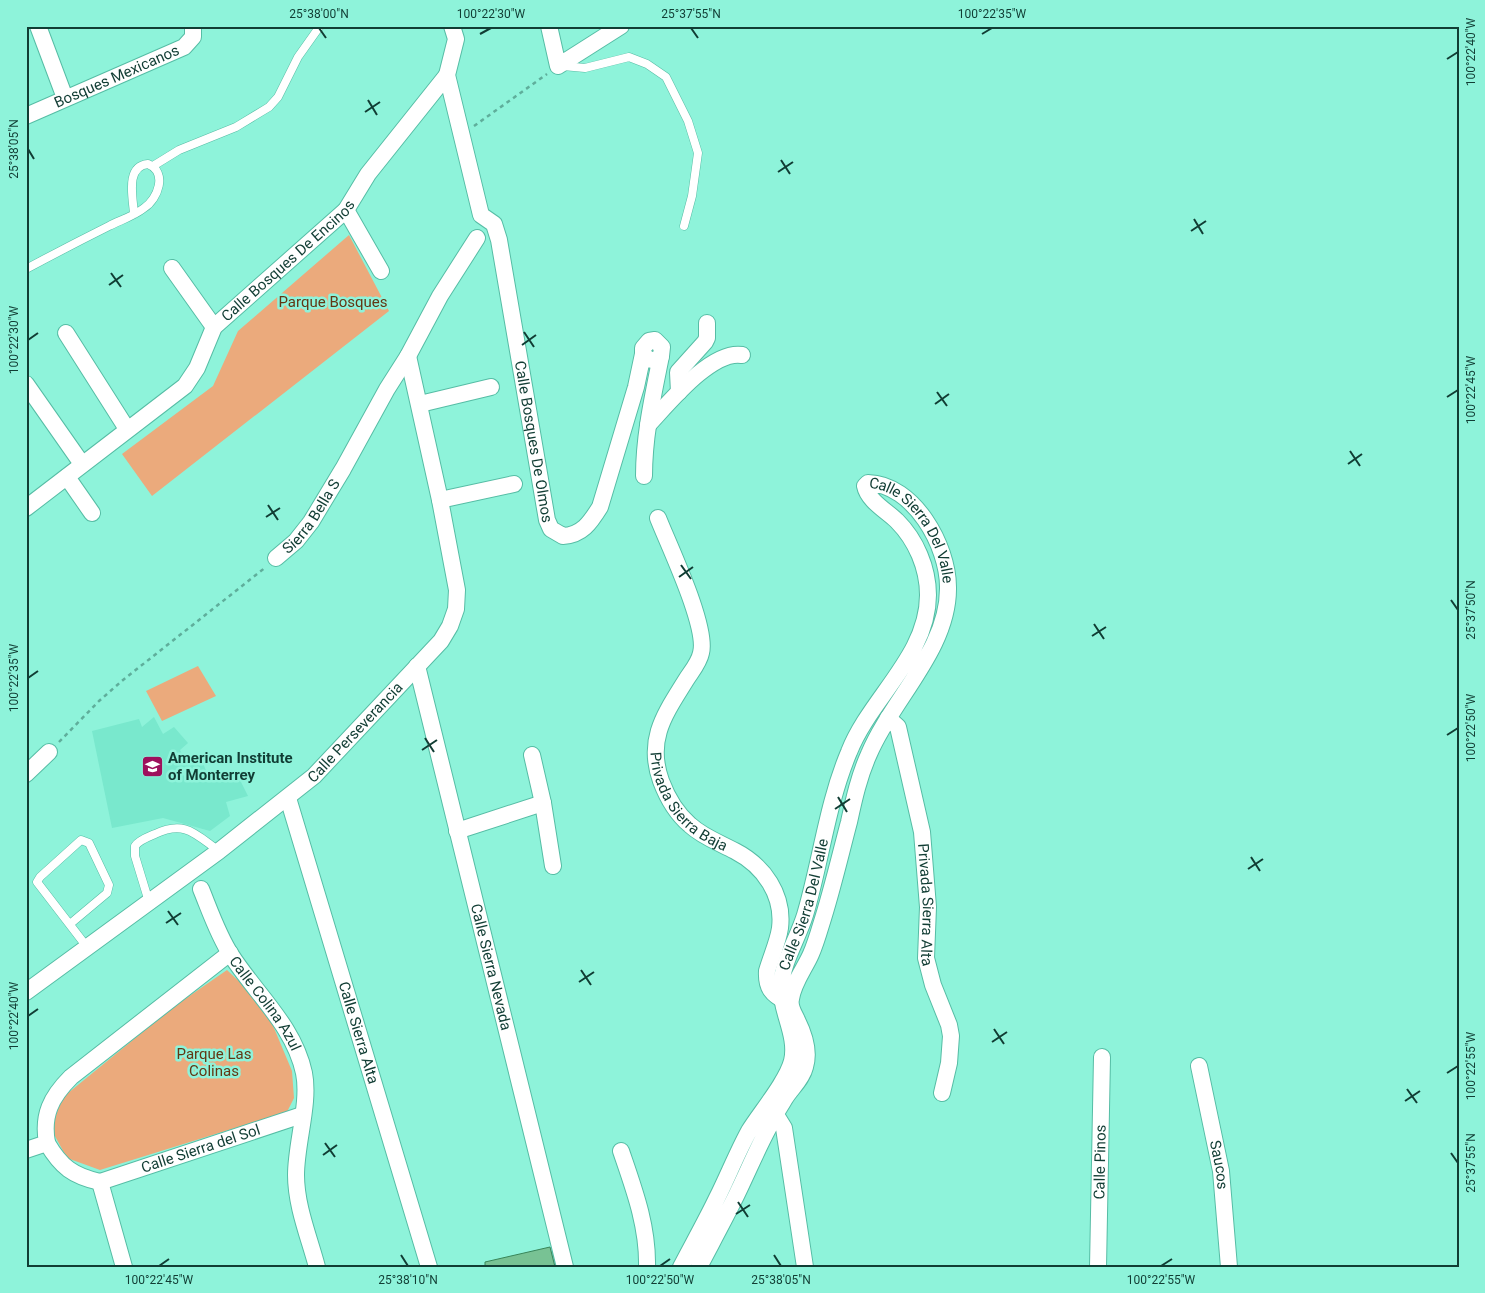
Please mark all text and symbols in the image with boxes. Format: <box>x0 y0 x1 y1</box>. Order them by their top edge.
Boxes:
text: 25°38'00"N <box>289 7 349 21</box>
text: 100°22'30"W <box>457 7 525 21</box>
text: 25°37'55"N <box>661 7 721 21</box>
text: 100°22'35"W <box>958 7 1026 21</box>
text: 100°22'40"W <box>1464 18 1478 86</box>
street label: Bosques Mexicanos <box>51 41 182 112</box>
text: 25°38'05"N <box>7 119 21 179</box>
street label: Calle Bosques De Encinos <box>218 197 359 325</box>
park label: Parque Bosques <box>278 293 388 311</box>
text: 100°22'30"W <box>7 306 21 374</box>
text: 100°22'45"W <box>1464 356 1478 424</box>
street label: Calle Bosques De Olmos <box>511 359 556 524</box>
street label: Calle Sierra Del Valle <box>868 474 957 584</box>
street label: Sierra Bella S <box>279 476 344 558</box>
text: 25°37'50"N <box>1464 580 1478 640</box>
text: 100°22'35"W <box>7 644 21 712</box>
street label: Calle Perseverancia <box>304 678 407 787</box>
text: 100°22'50"W <box>1464 694 1478 762</box>
place label: American Institute of Monterrey <box>168 749 293 784</box>
street label: Privada Sierra Baja <box>646 751 731 855</box>
school or university icon: American Institute of Monterrey <box>140 755 164 779</box>
street label: Calle Sierra Del Valle <box>775 837 832 973</box>
street label: Privada Sierra Alta <box>914 843 937 968</box>
street label: Calle Sierra Nevada <box>467 902 515 1032</box>
street label: Calle Colina Azul <box>225 953 305 1053</box>
street label: Calle Sierra Alta <box>335 979 382 1086</box>
text: 100°22'40"W <box>7 982 21 1050</box>
text: 100°22'55"W <box>1464 1032 1478 1100</box>
park label: Parque Las Colinas <box>177 1045 251 1080</box>
street label: Calle Sierra del Sol <box>139 1121 262 1177</box>
street label: Calle Pinos <box>1090 1125 1110 1200</box>
text: 25°37'55"N <box>1464 1133 1478 1193</box>
street label: Saucos <box>1206 1139 1232 1190</box>
text: 100°22'45"W <box>125 1273 193 1287</box>
text: 25°38'10"N <box>378 1273 438 1287</box>
text: 100°22'50"W <box>626 1273 694 1287</box>
text: 25°38'05"N <box>751 1273 811 1287</box>
text: 100°22'55"W <box>1127 1273 1195 1287</box>

